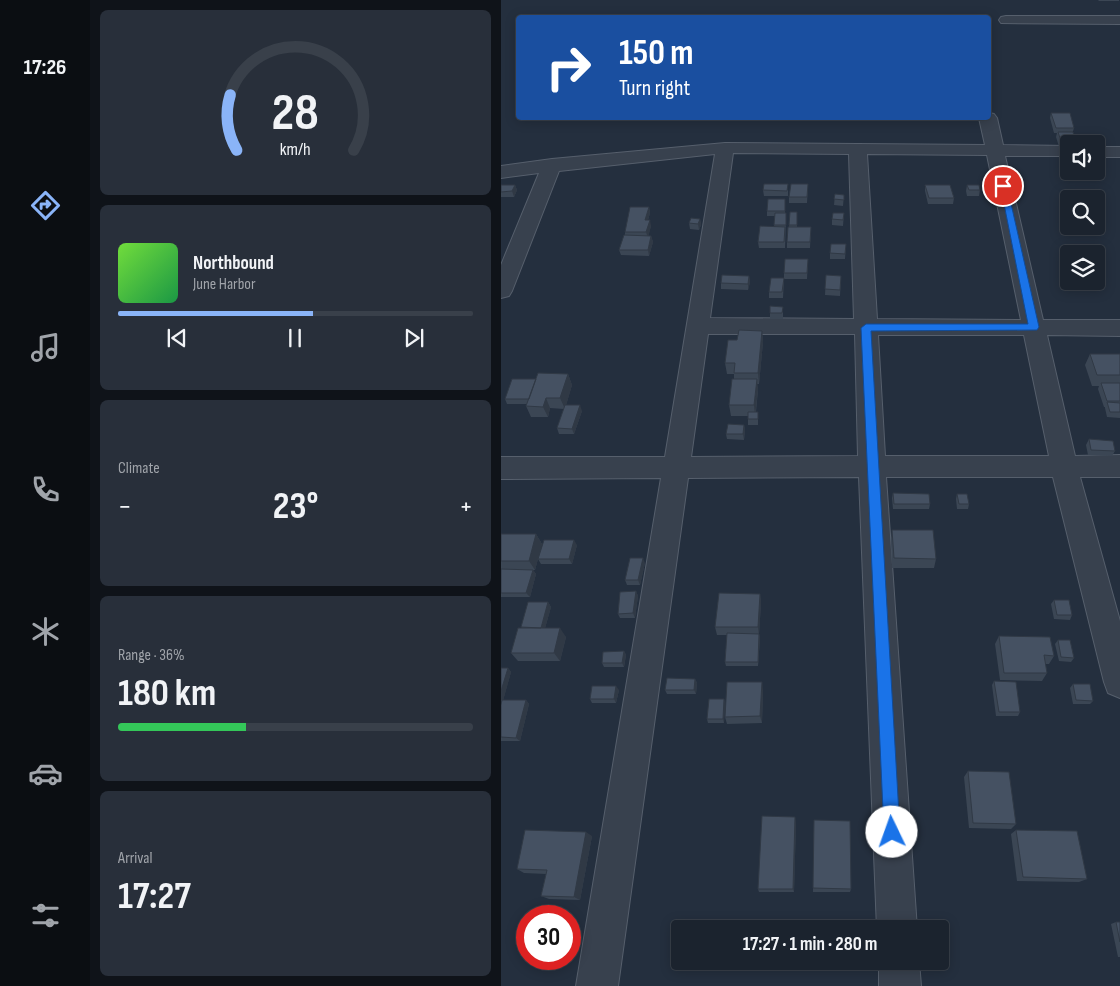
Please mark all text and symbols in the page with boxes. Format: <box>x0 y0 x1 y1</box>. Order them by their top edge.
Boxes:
text: 150 m <box>619 32 693 75</box>
icon: right <box>536 35 601 100</box>
text: 17:26 <box>24 54 66 81</box>
text: Turn right <box>619 75 690 102</box>
text: 28 <box>272 82 319 145</box>
map controls <box>1060 135 1105 290</box>
button: sound <box>1060 135 1105 180</box>
text: km/h <box>280 139 311 160</box>
pin <box>982 165 1024 207</box>
icon: arrive <box>989 172 1017 200</box>
icon: directions <box>28 188 63 223</box>
button: search <box>1060 190 1105 235</box>
button: layers <box>1060 245 1105 290</box>
text: Northbound <box>193 252 274 275</box>
text: June Harbor <box>193 275 256 294</box>
icon: previous <box>163 324 191 352</box>
icon: pause <box>281 324 309 352</box>
icon: next <box>400 324 428 352</box>
icon: music <box>28 330 63 365</box>
text: Climate <box>118 459 160 478</box>
icon: phone <box>28 472 63 507</box>
text: 23° <box>273 484 318 529</box>
text: − <box>118 490 132 523</box>
text: + <box>459 490 473 523</box>
icon: climate <box>28 614 63 649</box>
text: Range · 36% <box>118 646 185 665</box>
text: 180 km <box>118 671 216 716</box>
icon: car <box>28 756 63 791</box>
position arrow <box>865 805 917 857</box>
text: Arrival <box>118 849 152 868</box>
text: 17:27 <box>118 874 191 919</box>
icon: filters <box>28 898 63 933</box>
speed limit sign: 30 <box>516 905 581 970</box>
text: 17:27 · 1 min · 280 m <box>743 933 877 956</box>

